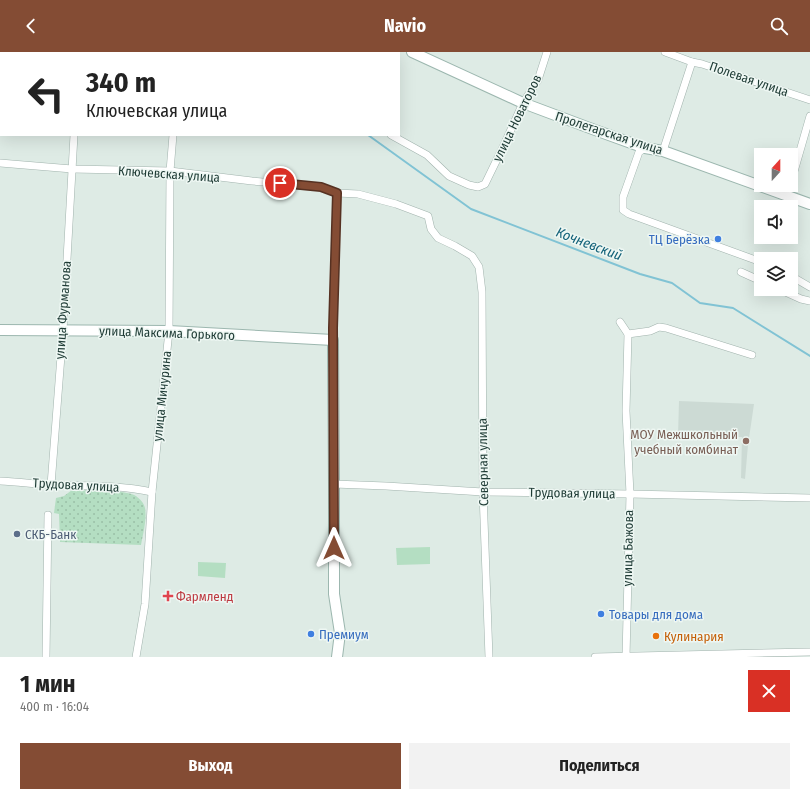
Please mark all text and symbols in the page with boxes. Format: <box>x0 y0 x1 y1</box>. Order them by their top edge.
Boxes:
icon: back <box>20 15 42 37</box>
text: Navio <box>384 15 426 37</box>
icon: search <box>768 15 790 37</box>
street label: Полевая улица <box>708 58 790 100</box>
text: 340 m <box>86 66 156 99</box>
icon: left <box>20 68 72 120</box>
street label: улица Новаторов <box>489 72 545 164</box>
text: Ключевская улица <box>86 100 227 122</box>
street label: Пролетарская улица <box>553 109 665 157</box>
north arrow <box>754 148 798 192</box>
map controls <box>754 148 798 296</box>
street label: Ключевская улица <box>118 163 220 185</box>
pin <box>263 166 297 200</box>
icon: arrive <box>269 172 291 194</box>
button: sound <box>754 200 798 244</box>
water label: Кочневский <box>553 224 625 264</box>
place label: ТЦ Берёзка <box>649 232 710 247</box>
marker: ТЦ Берёзка <box>713 234 723 244</box>
button: layers <box>754 252 798 296</box>
street label: улица Фурманова <box>52 260 74 360</box>
street label: улица Максима Горького <box>99 323 235 343</box>
street label: улица Мичурина <box>150 350 174 442</box>
street label: Северная улица <box>475 418 491 506</box>
place label: МОУ Межшкольный учебный комбинат <box>630 427 739 457</box>
marker: МОУ Межшкольный учебный комбинат <box>741 436 751 446</box>
street label: Трудовая улица <box>32 475 120 495</box>
street label: Трудовая улица <box>529 485 615 501</box>
street label: улица Бажова <box>620 510 636 586</box>
place label: СКБ-Банк <box>25 527 76 542</box>
position arrow <box>313 527 355 569</box>
marker: СКБ-Банк <box>12 529 22 539</box>
place label: Фармленд <box>176 589 234 604</box>
marker: Фармленд <box>163 591 173 601</box>
place label: Товары для дома <box>609 607 703 622</box>
marker: Товары для дома <box>596 609 606 619</box>
place label: Премиум <box>319 627 369 642</box>
marker: Премиум <box>306 629 316 639</box>
place label: Кулинария <box>664 629 724 644</box>
marker: Кулинария <box>651 631 661 641</box>
text: 1 мин <box>20 670 75 698</box>
button: close <box>748 670 790 712</box>
text: 400 m · 16:04 <box>20 699 89 714</box>
button: Выход <box>20 743 401 789</box>
button: Поделиться <box>409 743 790 789</box>

